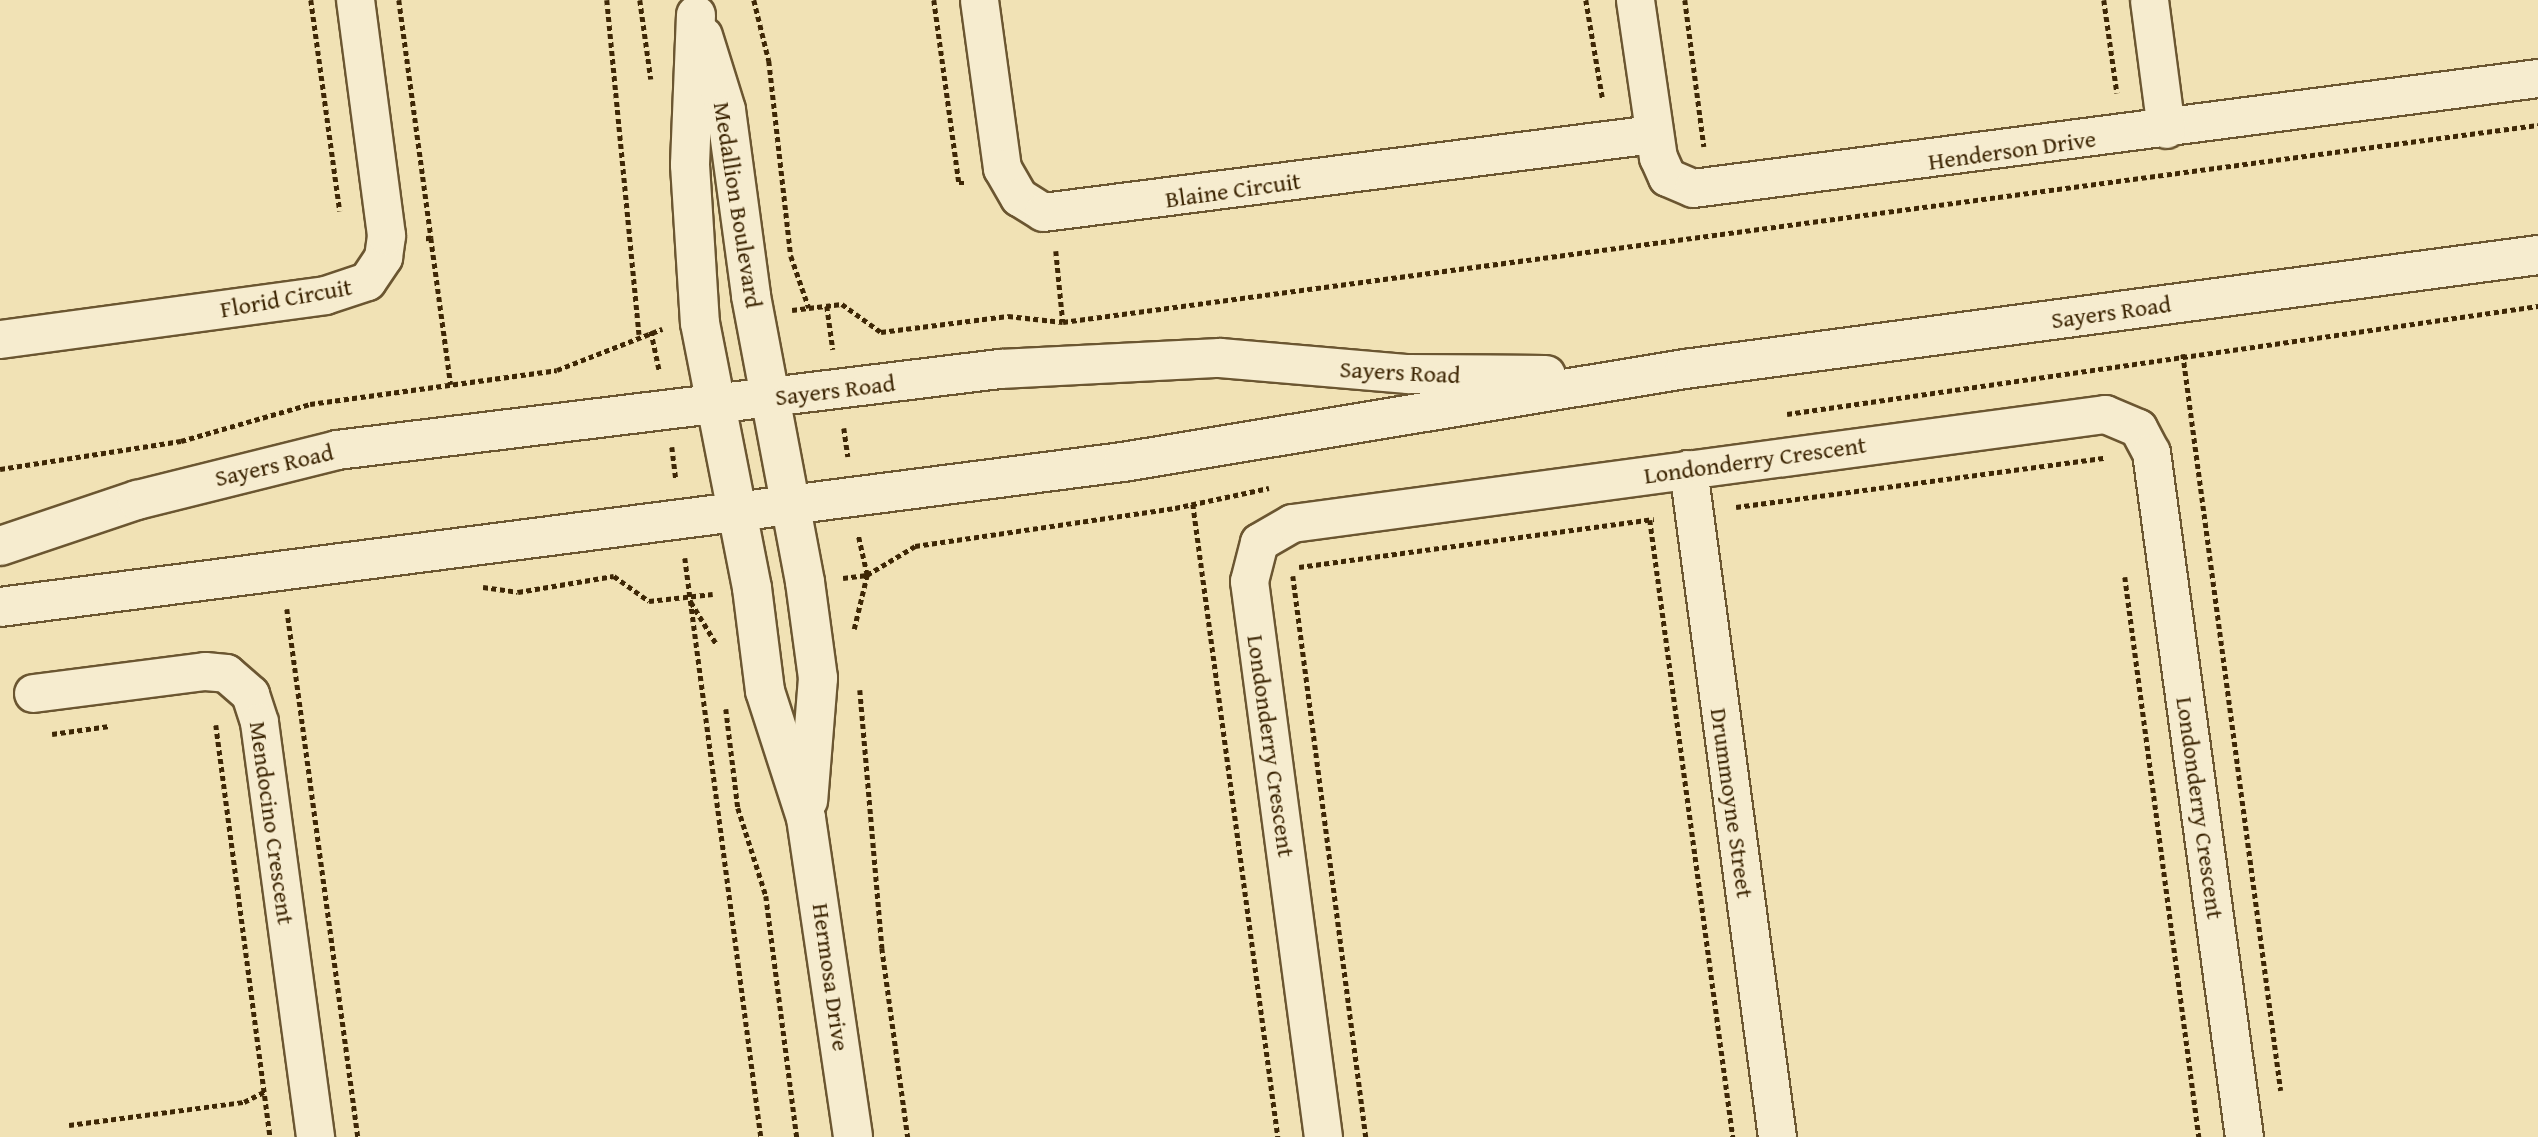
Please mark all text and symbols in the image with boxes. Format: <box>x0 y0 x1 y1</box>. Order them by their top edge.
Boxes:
street label: Medallion Boulevard <box>707 100 769 310</box>
street label: Henderson Drive <box>1926 124 2098 176</box>
street label: Blaine Circuit <box>1163 166 1303 214</box>
street label: Florid Circuit <box>218 272 354 324</box>
street label: Sayers Road <box>2049 289 2173 335</box>
street label: Sayers Road <box>1339 354 1461 390</box>
street label: Sayers Road <box>773 368 897 412</box>
street label: Londonderry Crescent <box>1642 430 1868 490</box>
street label: Sayers Road <box>212 437 336 493</box>
street label: Londonderry Crescent <box>1241 633 1301 859</box>
street label: Londonderry Crescent <box>2170 695 2230 921</box>
street label: Drummoyne Street <box>1704 706 1760 900</box>
street label: Mendocino Crescent <box>243 719 301 927</box>
street label: Hermosa Drive <box>806 901 856 1053</box>

